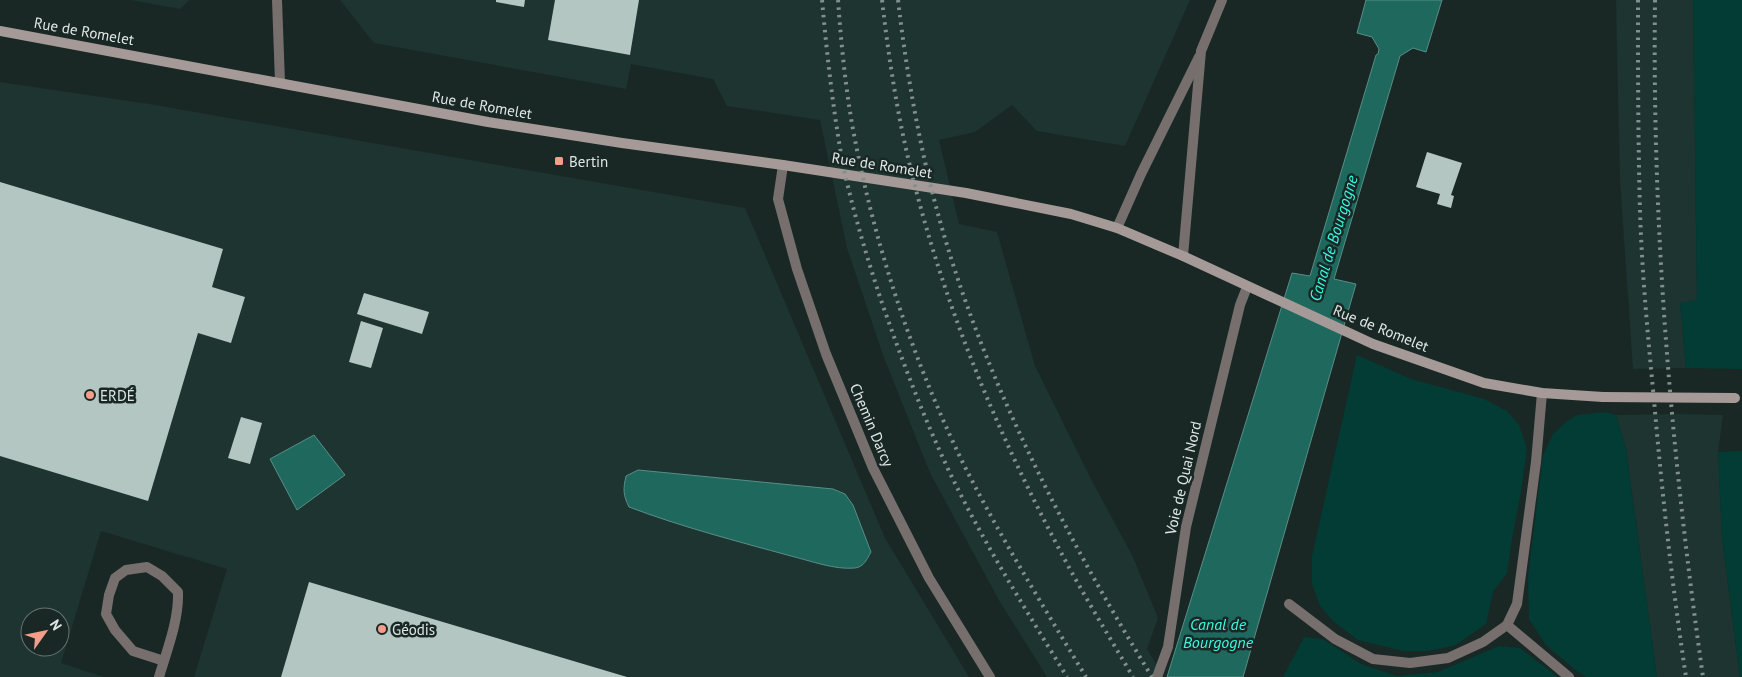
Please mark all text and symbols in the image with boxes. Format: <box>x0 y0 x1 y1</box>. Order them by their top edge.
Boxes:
street label: Rue de Romelet <box>32 13 136 49</box>
street label: Rue de Romelet <box>430 87 534 123</box>
street label: Rue de Romelet <box>830 148 934 182</box>
place label: Bertin <box>569 152 608 171</box>
marker: Bertin <box>553 155 565 167</box>
water label: Canal de Bourgogne <box>1304 172 1362 303</box>
street label: Rue de Romelet <box>1330 300 1432 356</box>
street label: Chemin Darcy <box>846 380 898 470</box>
place label: ERDÉ <box>100 386 135 405</box>
marker: ERDÉ <box>84 389 96 401</box>
street label: Voie de Quai Nord <box>1160 419 1205 538</box>
north arrow <box>20 607 70 657</box>
water label: Canal de Bourgogne <box>1183 614 1254 652</box>
text: N <box>46 616 66 634</box>
place label: Géodis <box>392 620 435 639</box>
marker: Géodis <box>376 623 388 635</box>

